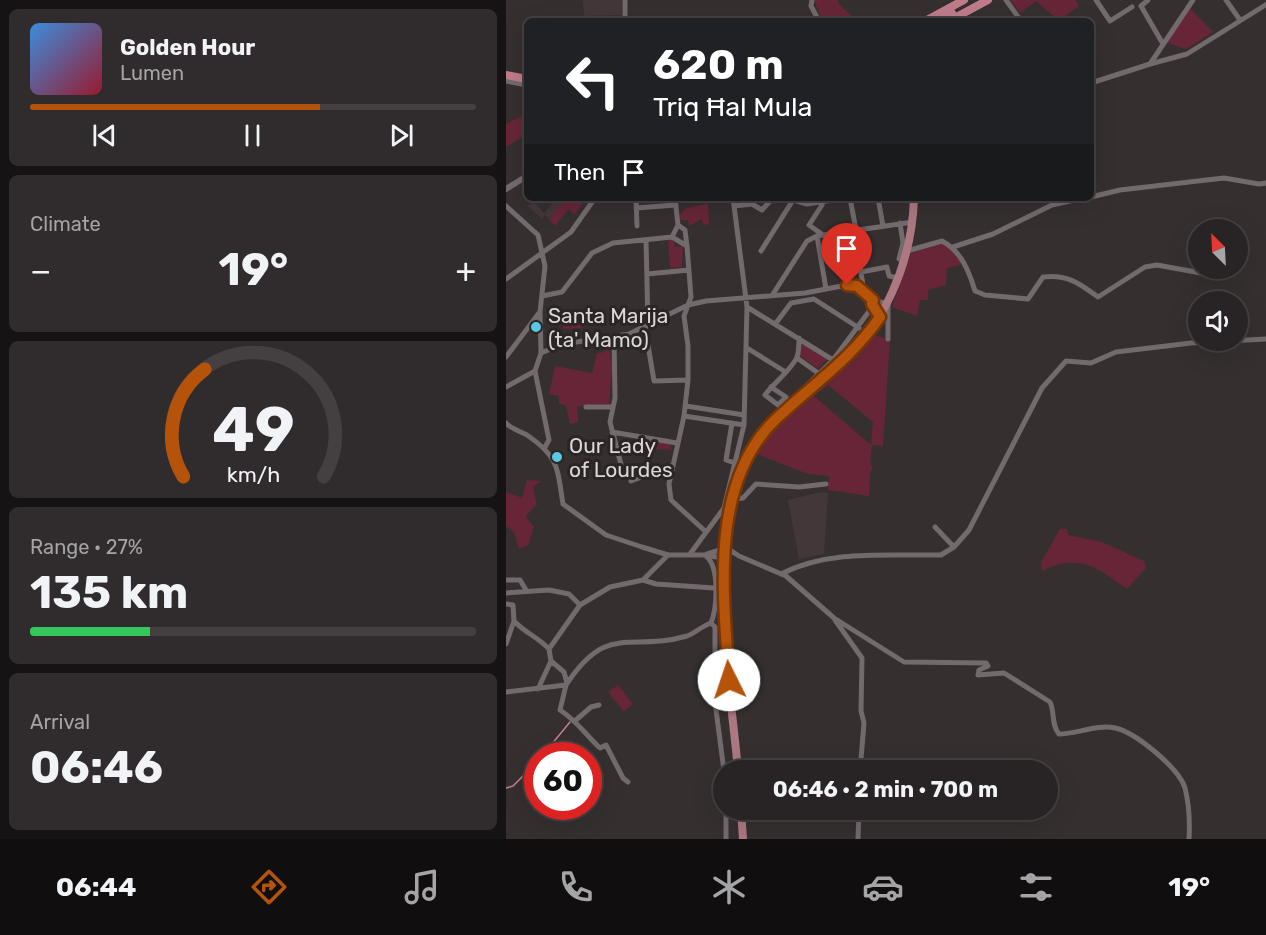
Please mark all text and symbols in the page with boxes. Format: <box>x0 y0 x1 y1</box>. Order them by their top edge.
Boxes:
text: Golden Hour <box>120 34 255 61</box>
text: 620 m <box>653 40 784 90</box>
icon: left <box>554 42 632 120</box>
text: Lumen <box>120 61 184 85</box>
text: Triq Ħal Mula <box>653 91 812 123</box>
icon: previous <box>88 119 121 152</box>
icon: pause <box>236 119 269 152</box>
icon: next <box>385 119 418 152</box>
icon: arrive <box>617 156 650 189</box>
text: Then <box>554 159 605 186</box>
text: Climate <box>30 212 101 236</box>
north arrow <box>1188 219 1248 279</box>
map controls <box>1188 219 1248 351</box>
pin <box>821 223 872 285</box>
icon: arrive <box>830 232 863 265</box>
text: 19° <box>219 243 288 296</box>
text: − <box>30 251 51 290</box>
text: + <box>455 251 476 290</box>
button: sound <box>1188 291 1248 351</box>
place label: Santa Marija (ta' Mamo) <box>548 303 668 352</box>
marker: Santa Marija (ta' Mamo) <box>529 320 543 334</box>
text: 49 <box>212 393 294 467</box>
place label: Our Lady of Lourdes <box>569 433 673 482</box>
marker: Our Lady of Lourdes <box>550 450 564 464</box>
text: km/h <box>226 462 280 487</box>
text: Range · 27% <box>30 535 143 559</box>
text: 135 km <box>30 566 188 619</box>
position arrow <box>697 648 761 712</box>
text: Arrival <box>30 710 90 734</box>
text: 06:46 <box>30 741 163 794</box>
speed limit sign: 60 <box>524 742 602 820</box>
text: 06:46 · 2 min · 700 m <box>773 776 998 803</box>
icon: directions <box>248 866 290 908</box>
icon: music <box>401 866 443 908</box>
icon: phone <box>555 866 597 908</box>
icon: climate <box>708 866 750 908</box>
icon: car <box>862 866 904 908</box>
icon: filters <box>1015 866 1057 908</box>
text: 06:44 <box>56 871 136 903</box>
text: 19° <box>1168 871 1210 903</box>

